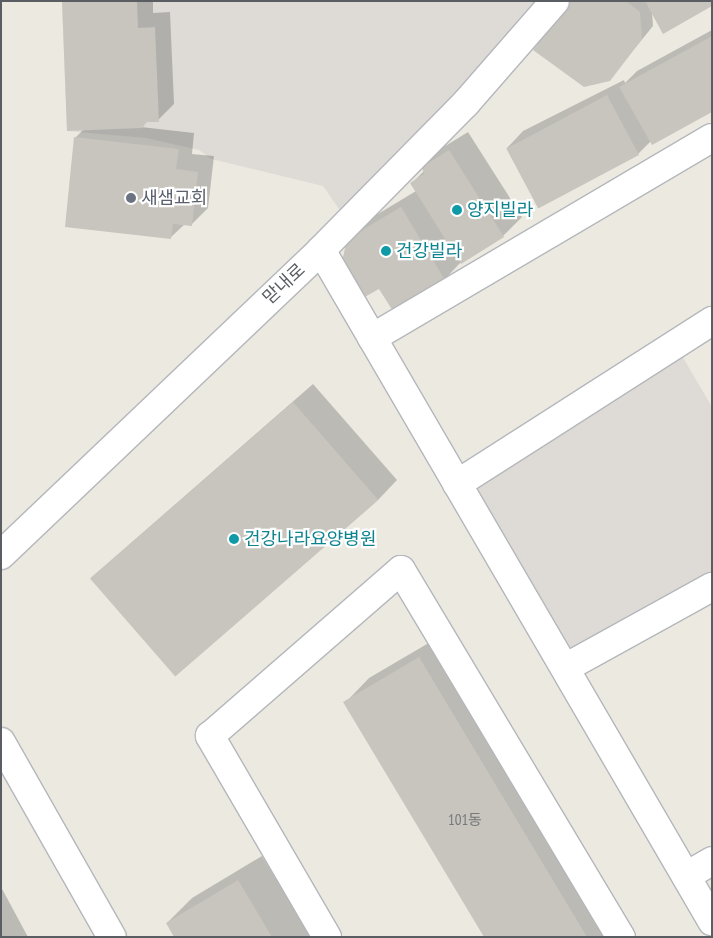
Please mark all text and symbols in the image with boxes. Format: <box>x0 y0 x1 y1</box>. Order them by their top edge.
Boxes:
place label: 새샘교회 <box>141 187 207 209</box>
marker: 새샘교회 <box>125 192 137 204</box>
place label: 양지빌라 <box>467 199 533 221</box>
marker: 양지빌라 <box>451 204 463 216</box>
place label: 건강빌라 <box>396 240 462 262</box>
marker: 건강빌라 <box>380 245 392 257</box>
street label: 맏내로 <box>258 259 310 309</box>
place label: 건강나라요양병원 <box>244 528 376 550</box>
marker: 건강나라요양병원 <box>228 533 240 545</box>
house number: 101동 <box>448 811 482 829</box>

